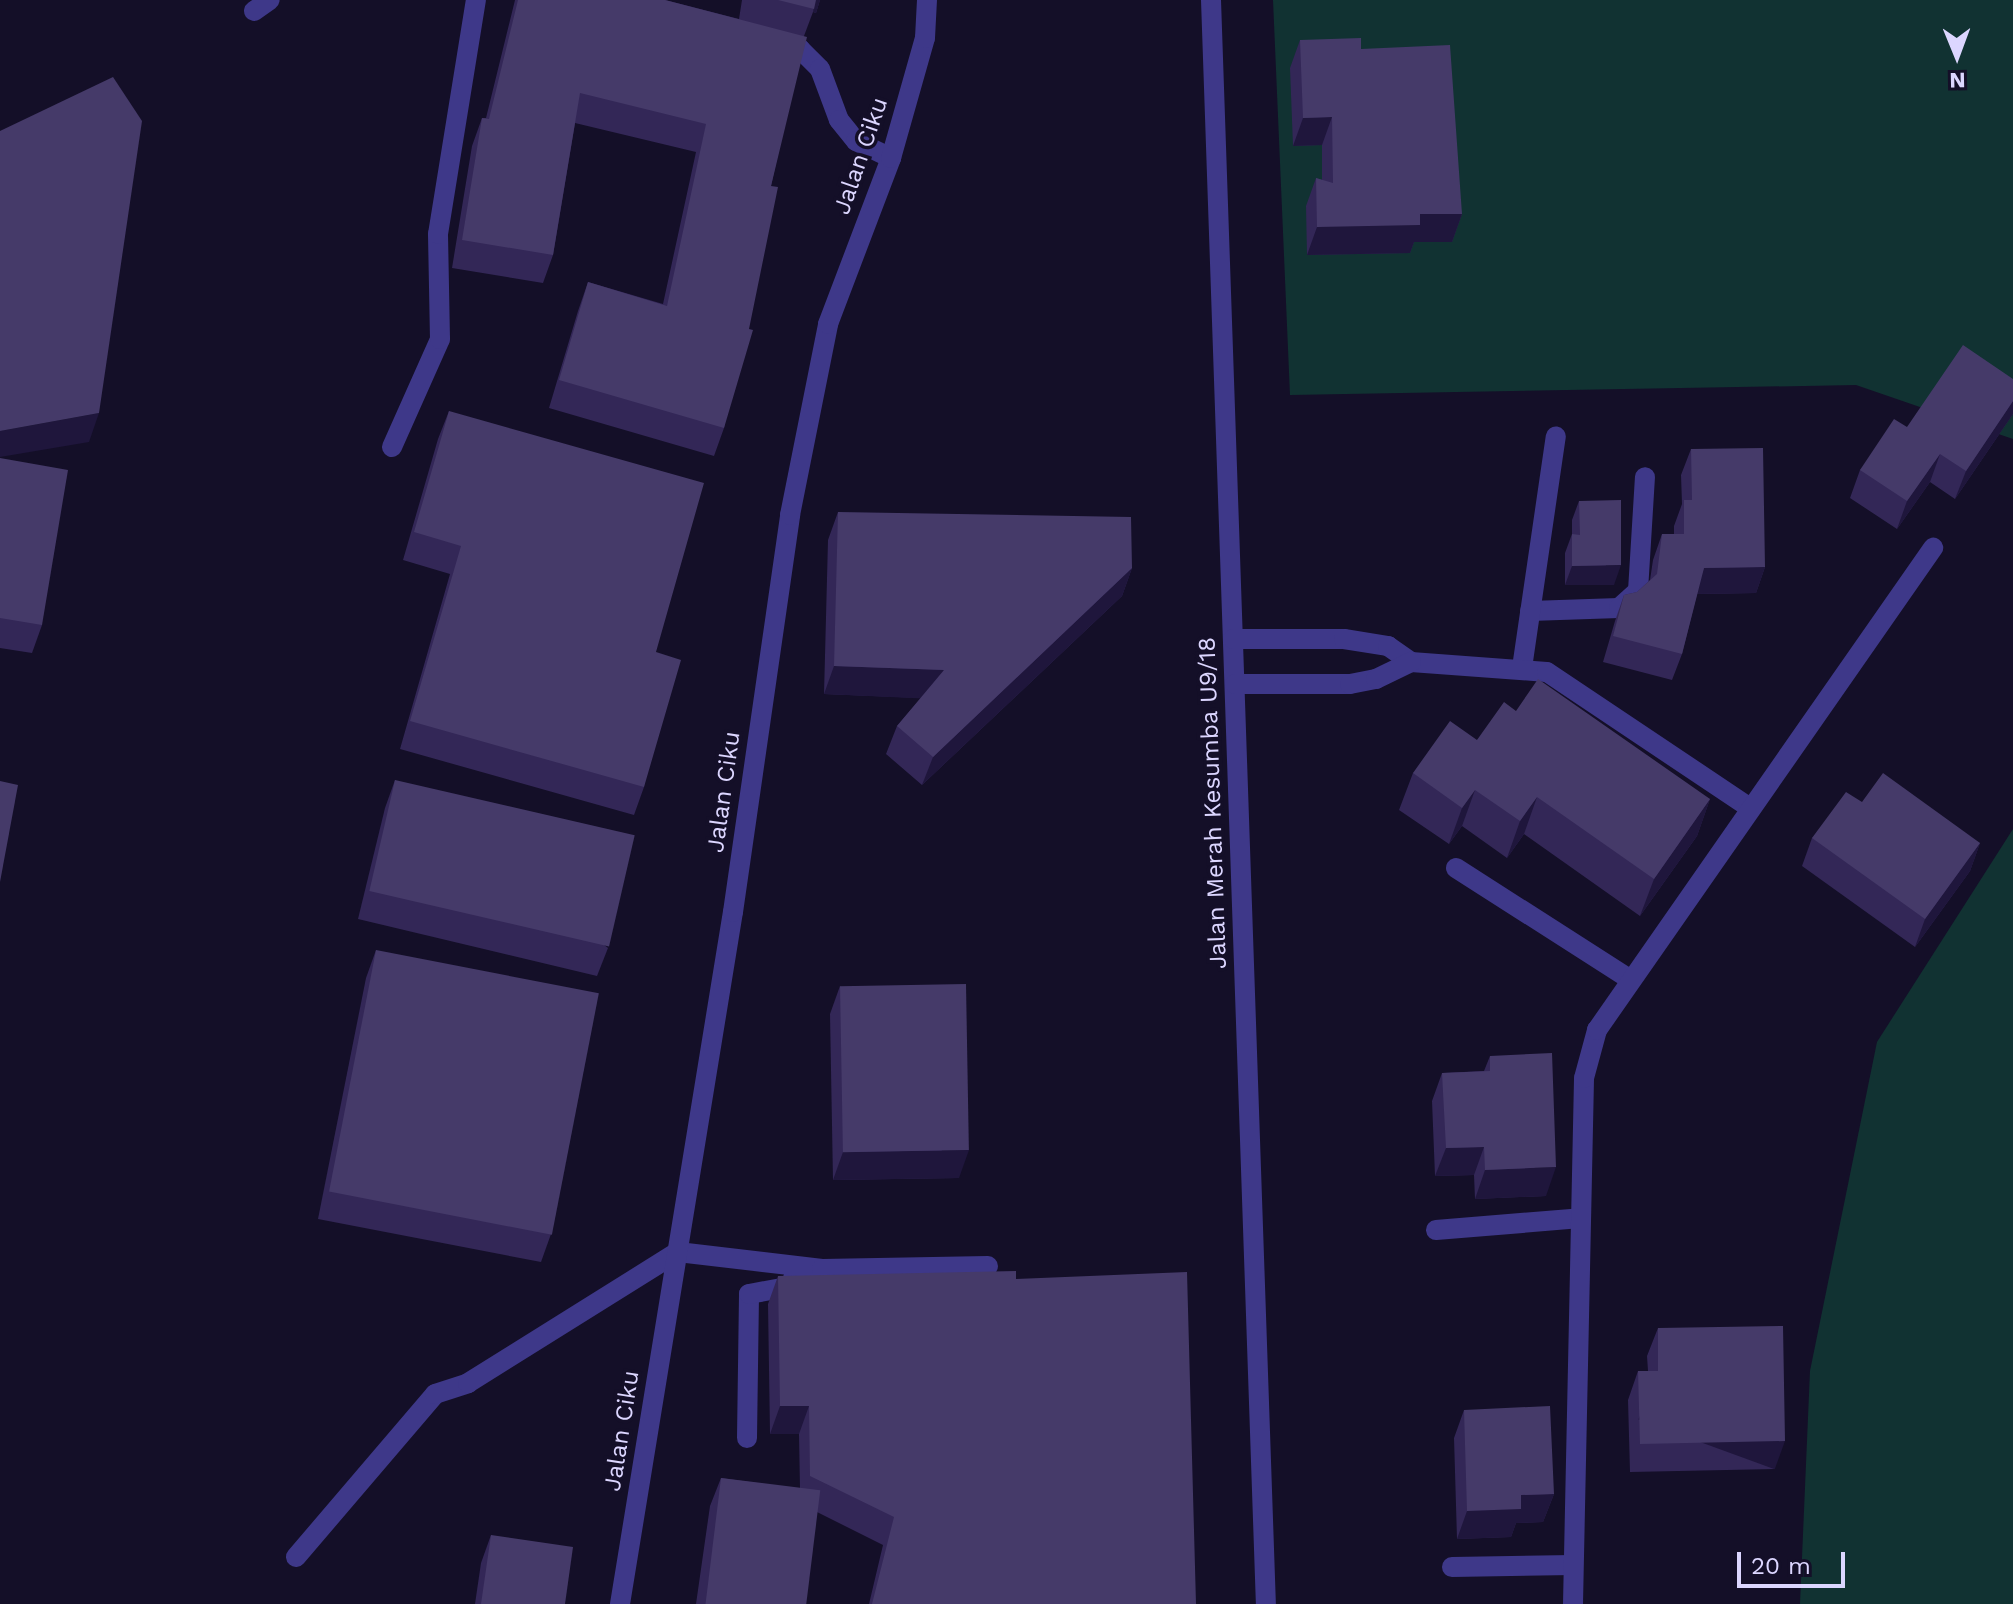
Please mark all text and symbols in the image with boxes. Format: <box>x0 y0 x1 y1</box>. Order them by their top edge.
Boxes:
north arrow <box>1917 16 1997 96</box>
text: N <box>1949 68 1966 93</box>
street label: Jalan Ciku <box>828 94 894 218</box>
street label: Jalan Merah Kesumba U9/18 <box>1193 636 1233 970</box>
street label: Jalan Ciku <box>701 730 747 854</box>
street label: Jalan Ciku <box>598 1369 646 1493</box>
scale bar <box>1741 1536 1849 1586</box>
text: 20 m <box>1751 1552 1811 1580</box>

